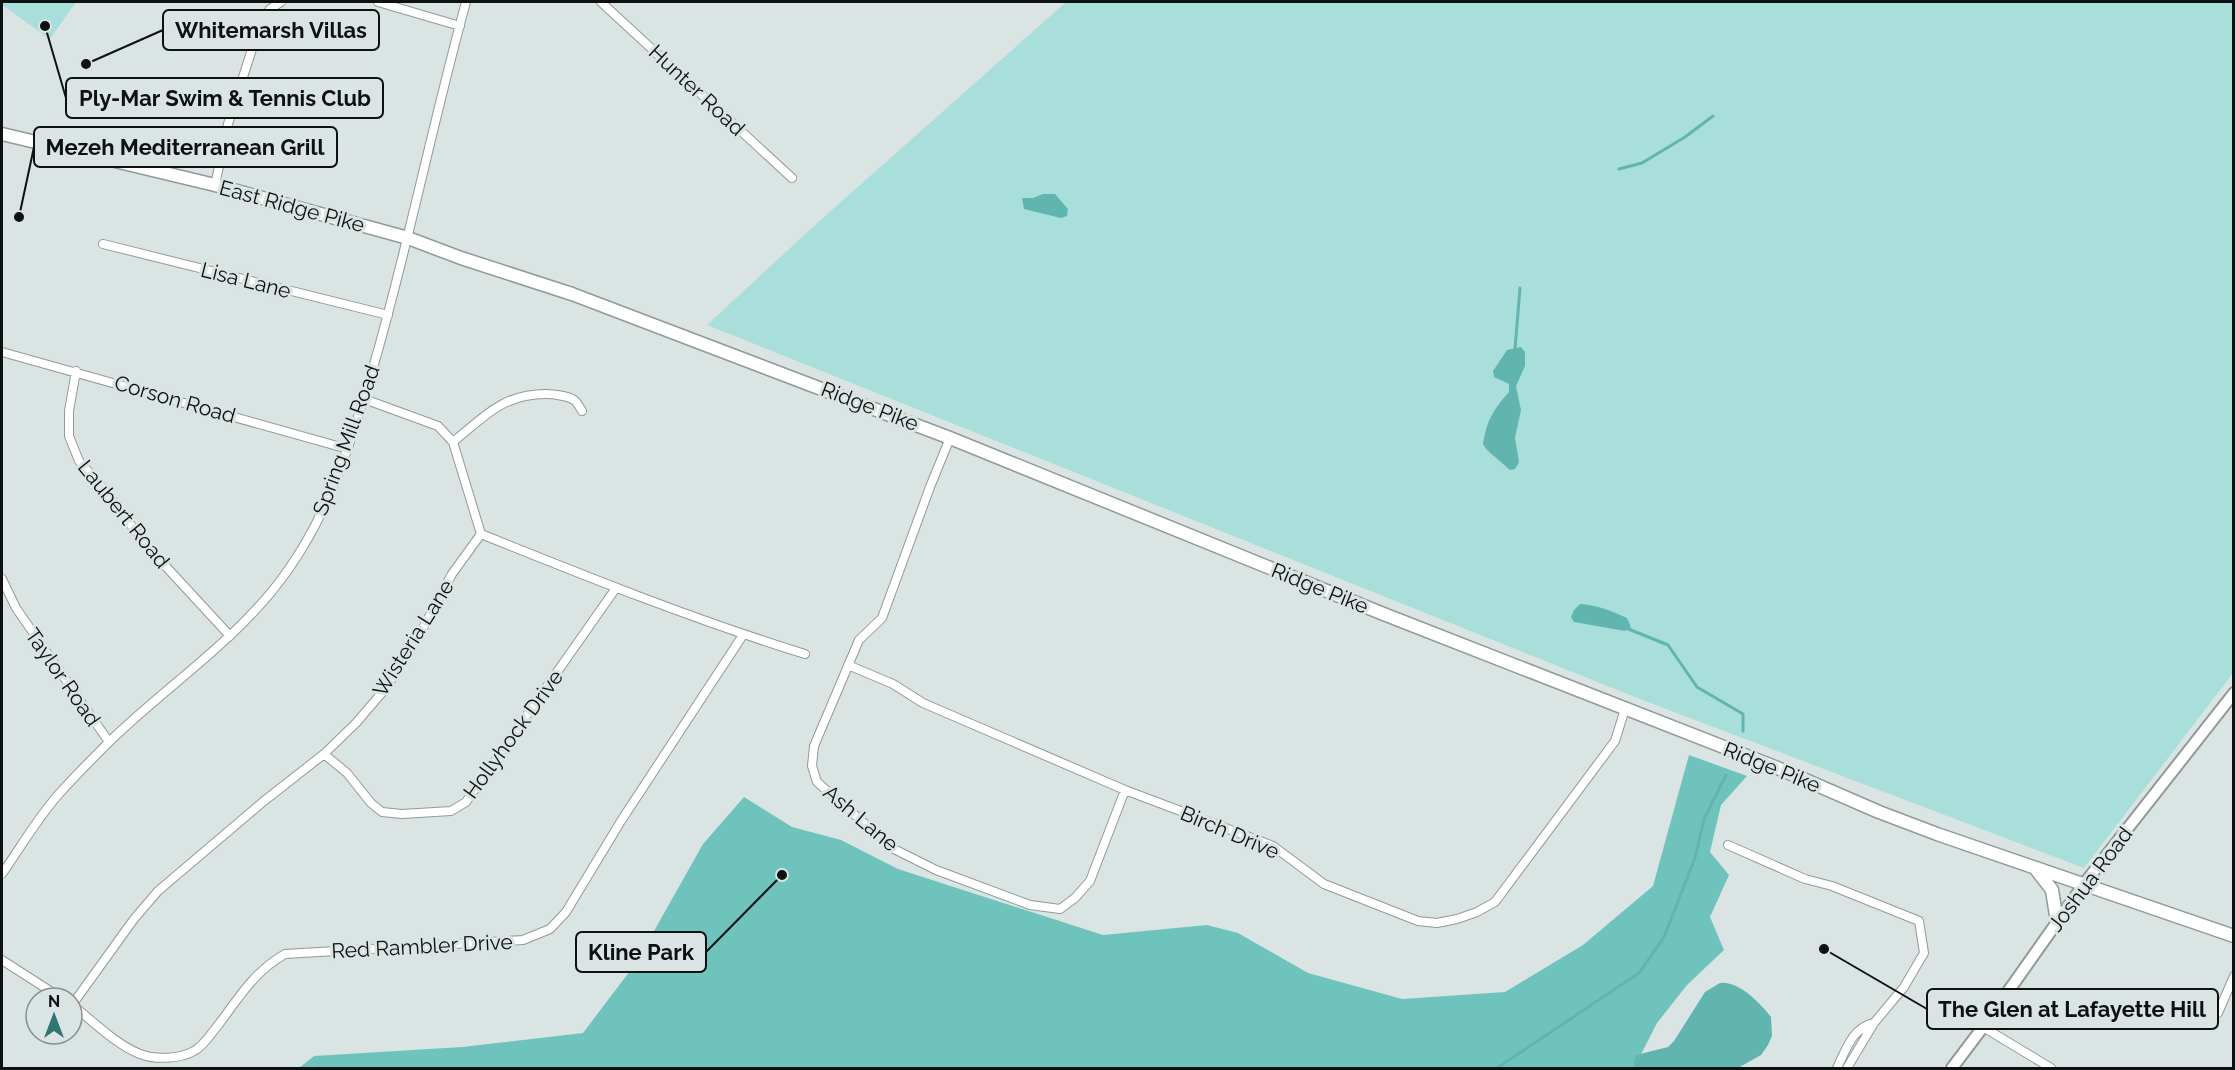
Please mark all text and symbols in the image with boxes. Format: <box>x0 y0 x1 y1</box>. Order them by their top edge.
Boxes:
callout: Whitemarsh Villas <box>163 10 379 50</box>
text: Whitemarsh Villas <box>175 17 367 43</box>
street label: Hunter Road <box>644 39 750 141</box>
callout: Ply-Mar Swim & Tennis Club <box>66 78 383 118</box>
text: Ply-Mar Swim & Tennis Club <box>79 85 371 111</box>
callout: Mezeh Mediterranean Grill <box>34 127 337 167</box>
text: Mezeh Mediterranean Grill <box>46 134 325 160</box>
street label: East Ridge Pike <box>217 175 367 237</box>
street label: Lisa Lane <box>198 257 294 303</box>
street label: Spring Mill Road <box>307 362 385 518</box>
street label: Corson Road <box>112 370 238 428</box>
street label: Ridge Pike <box>818 376 922 436</box>
street label: Laubert Road <box>73 455 175 573</box>
street label: Ridge Pike <box>1268 557 1372 619</box>
street label: Wisteria Lane <box>367 575 459 701</box>
street label: Taylor Road <box>20 623 106 731</box>
street label: Hollyhock Drive <box>458 665 568 803</box>
street label: Ridge Pike <box>1720 736 1824 798</box>
street label: Ash Lane <box>818 779 904 857</box>
street label: Birch Drive <box>1177 800 1283 864</box>
street label: Joshua Road <box>2043 822 2137 936</box>
street label: Red Rambler Drive <box>331 929 513 963</box>
callout: Kline Park <box>576 932 706 972</box>
text: Kline Park <box>588 939 695 965</box>
north arrow <box>24 986 84 1046</box>
callout: The Glen at Lafayette Hill <box>1927 989 2218 1029</box>
text: N <box>48 992 60 1011</box>
text: The Glen at Lafayette Hill <box>1938 996 2207 1022</box>

